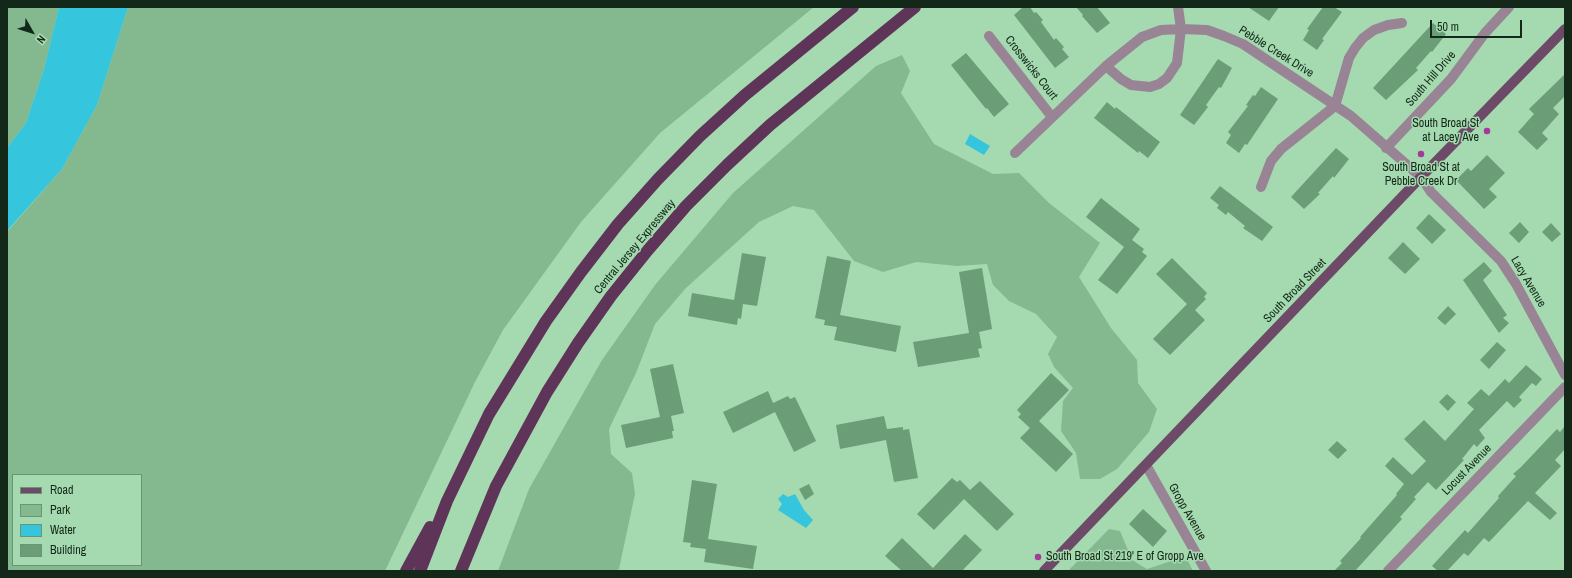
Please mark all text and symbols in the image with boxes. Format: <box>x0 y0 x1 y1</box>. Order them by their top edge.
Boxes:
north arrow <box>12 12 52 52</box>
scale bar <box>1432 12 1524 38</box>
text: 50 m <box>1437 19 1459 35</box>
street label: Pebble Creek Drive <box>1236 23 1316 81</box>
text: N <box>34 33 49 46</box>
street label: Crosswicks Court <box>1002 33 1060 103</box>
street label: South Hill Drive <box>1403 48 1459 110</box>
place label: South Broad St at Lacey Ave <box>1412 117 1479 145</box>
marker: South Broad St at Lacey Ave <box>1482 126 1492 136</box>
marker: South Broad St at Pebble Creek Dr <box>1416 149 1426 159</box>
place label: South Broad St at Pebble Creek Dr <box>1382 161 1460 189</box>
street label: Central Jersey Expressway <box>591 197 679 297</box>
street label: Lacy Avenue <box>1507 254 1549 310</box>
street label: South Broad Street <box>1261 256 1329 326</box>
street label: Locust Avenue <box>1439 442 1495 498</box>
legend <box>12 474 142 566</box>
street label: Gropp Avenue <box>1165 481 1209 543</box>
text: Road <box>50 482 74 498</box>
text: Park <box>50 502 70 518</box>
text: Water <box>50 522 76 538</box>
text: Building <box>50 542 86 558</box>
place label: South Broad St 219' E of Gropp Ave <box>1046 550 1204 564</box>
marker: South Broad St 219' E of Gropp Ave <box>1033 552 1043 562</box>

